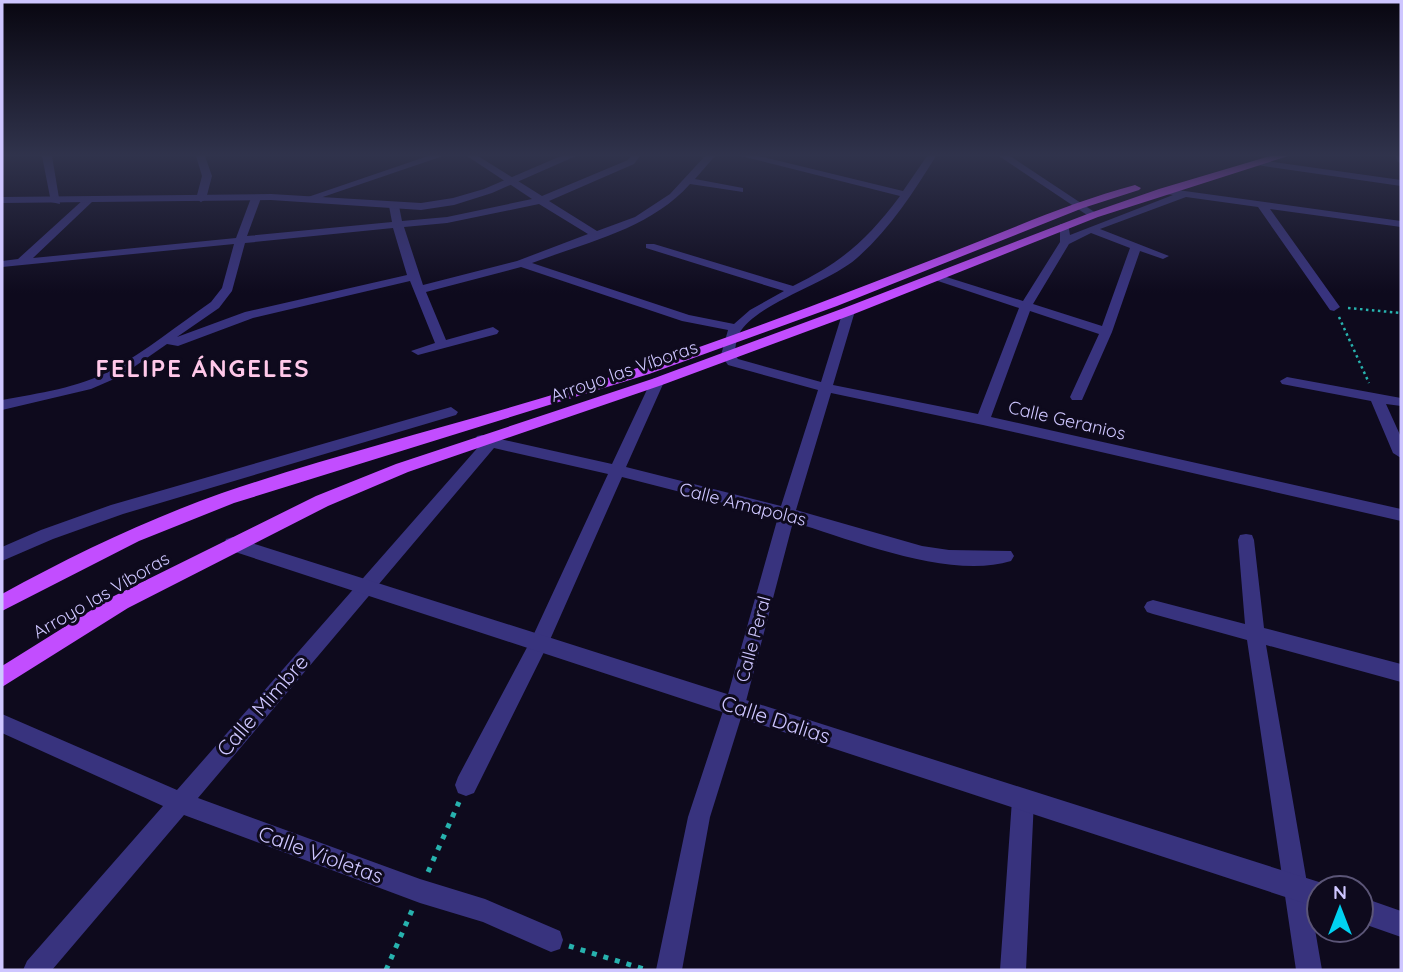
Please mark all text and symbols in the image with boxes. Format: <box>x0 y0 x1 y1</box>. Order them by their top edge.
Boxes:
street label: Arroyo las Víboras <box>547 335 701 407</box>
district label: FELIPE ÁNGELES <box>95 353 311 383</box>
street label: Calle Geranios <box>1006 395 1128 445</box>
street label: Calle Amapolas <box>677 477 809 531</box>
street label: Arroyo las Víboras <box>29 547 173 643</box>
street label: Calle Peral <box>730 593 776 685</box>
street label: Calle Mimbre <box>211 649 313 761</box>
street label: Calle Dalias <box>718 689 834 749</box>
street label: Calle Violetas <box>255 819 387 889</box>
north arrow <box>1305 874 1375 944</box>
text: N <box>1333 880 1347 904</box>

